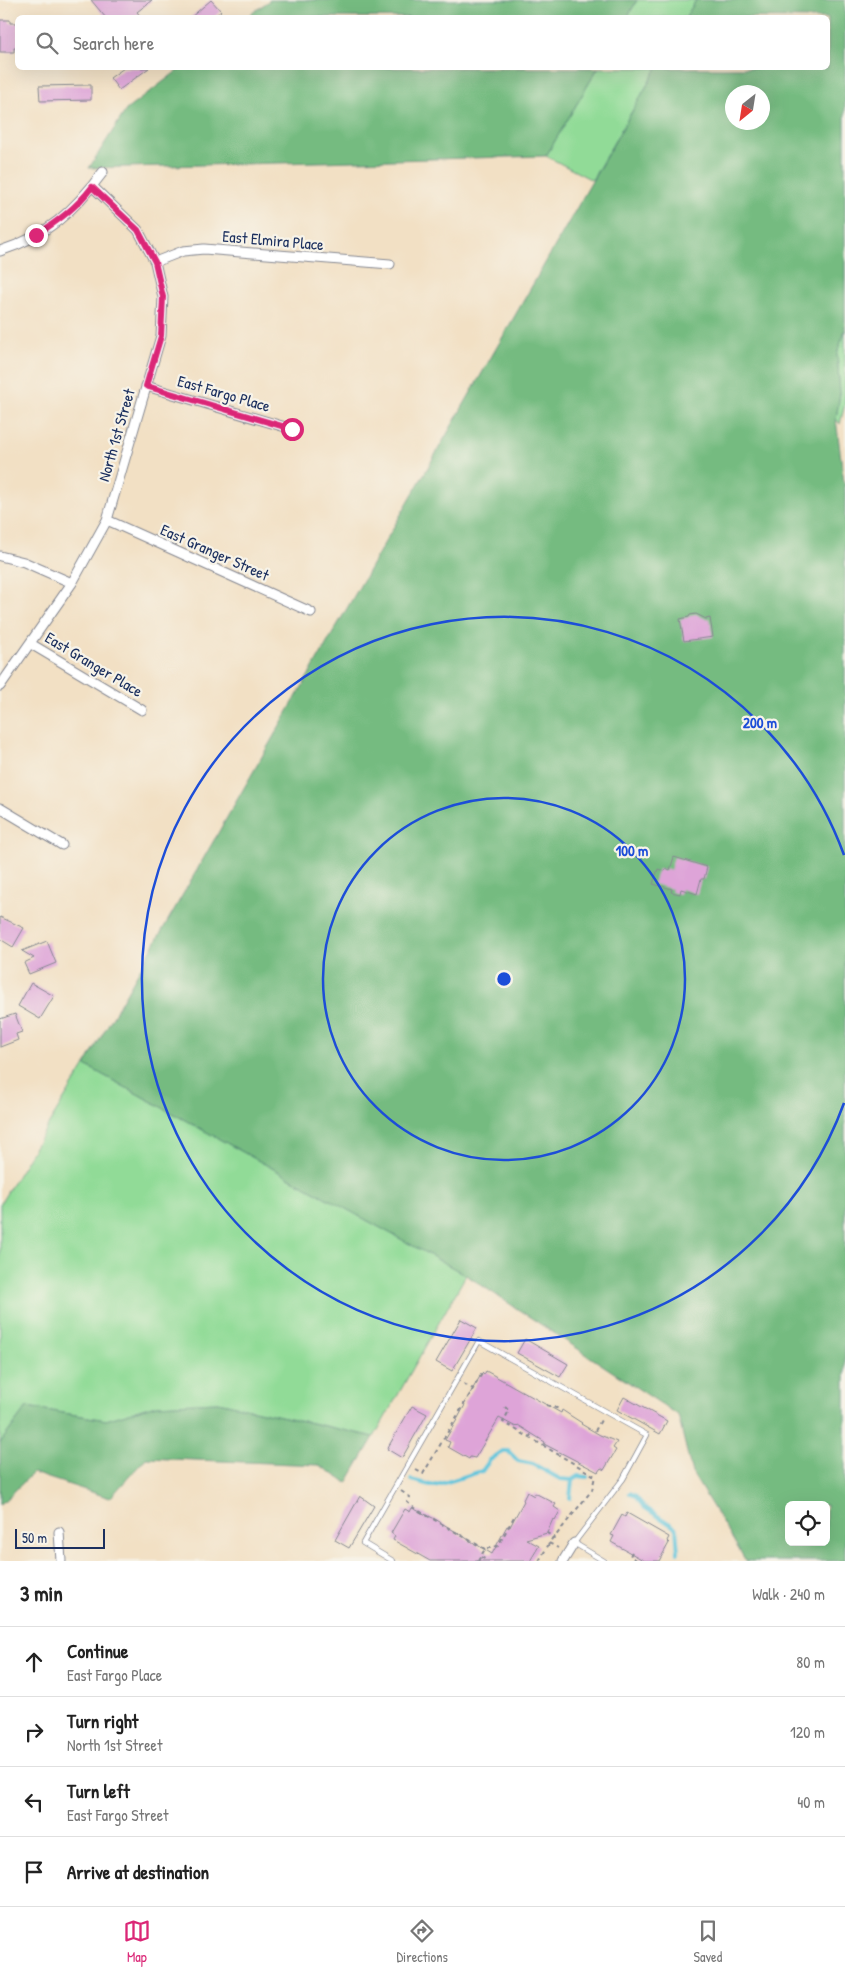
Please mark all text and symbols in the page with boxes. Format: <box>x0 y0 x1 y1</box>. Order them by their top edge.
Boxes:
search box <box>15 15 830 70</box>
icon: search <box>33 29 61 57</box>
text: Search here <box>73 30 154 56</box>
north arrow <box>725 85 770 130</box>
route end <box>25 224 48 247</box>
street label: East Elmira Place <box>222 225 325 255</box>
street label: East Fargo Place <box>175 369 273 417</box>
street label: North 1st Street <box>92 386 140 484</box>
route start <box>281 418 304 441</box>
street label: East Granger Street <box>157 518 273 586</box>
street label: East Granger Place <box>41 626 147 702</box>
text: 200 m <box>743 712 777 733</box>
text: 100 m <box>616 840 648 861</box>
centre of rings <box>495 970 513 988</box>
map controls <box>785 1501 830 1546</box>
button: locate <box>785 1501 830 1546</box>
scale bar <box>15 1526 105 1549</box>
text: 50 m <box>22 1528 47 1547</box>
text: 3 min <box>20 1579 63 1608</box>
text: Walk · 240 m <box>752 1583 825 1605</box>
text: Continue <box>67 1638 128 1664</box>
icon: ahead <box>20 1648 48 1676</box>
text: 80 m <box>796 1651 825 1673</box>
text: East Fargo Place <box>67 1664 162 1686</box>
text: Turn right <box>67 1708 138 1734</box>
icon: right <box>20 1718 48 1746</box>
text: 120 m <box>790 1721 825 1743</box>
text: North 1st Street <box>67 1734 162 1756</box>
text: Turn left <box>67 1778 130 1804</box>
icon: left <box>20 1788 48 1816</box>
text: 40 m <box>797 1791 825 1813</box>
text: East Fargo Street <box>67 1804 169 1826</box>
icon: arrive <box>20 1858 48 1886</box>
text: Arrive at destination <box>67 1859 209 1885</box>
tab: Map <box>123 1917 151 1966</box>
tab: Directions <box>396 1917 448 1966</box>
tab: Saved <box>694 1917 722 1966</box>

